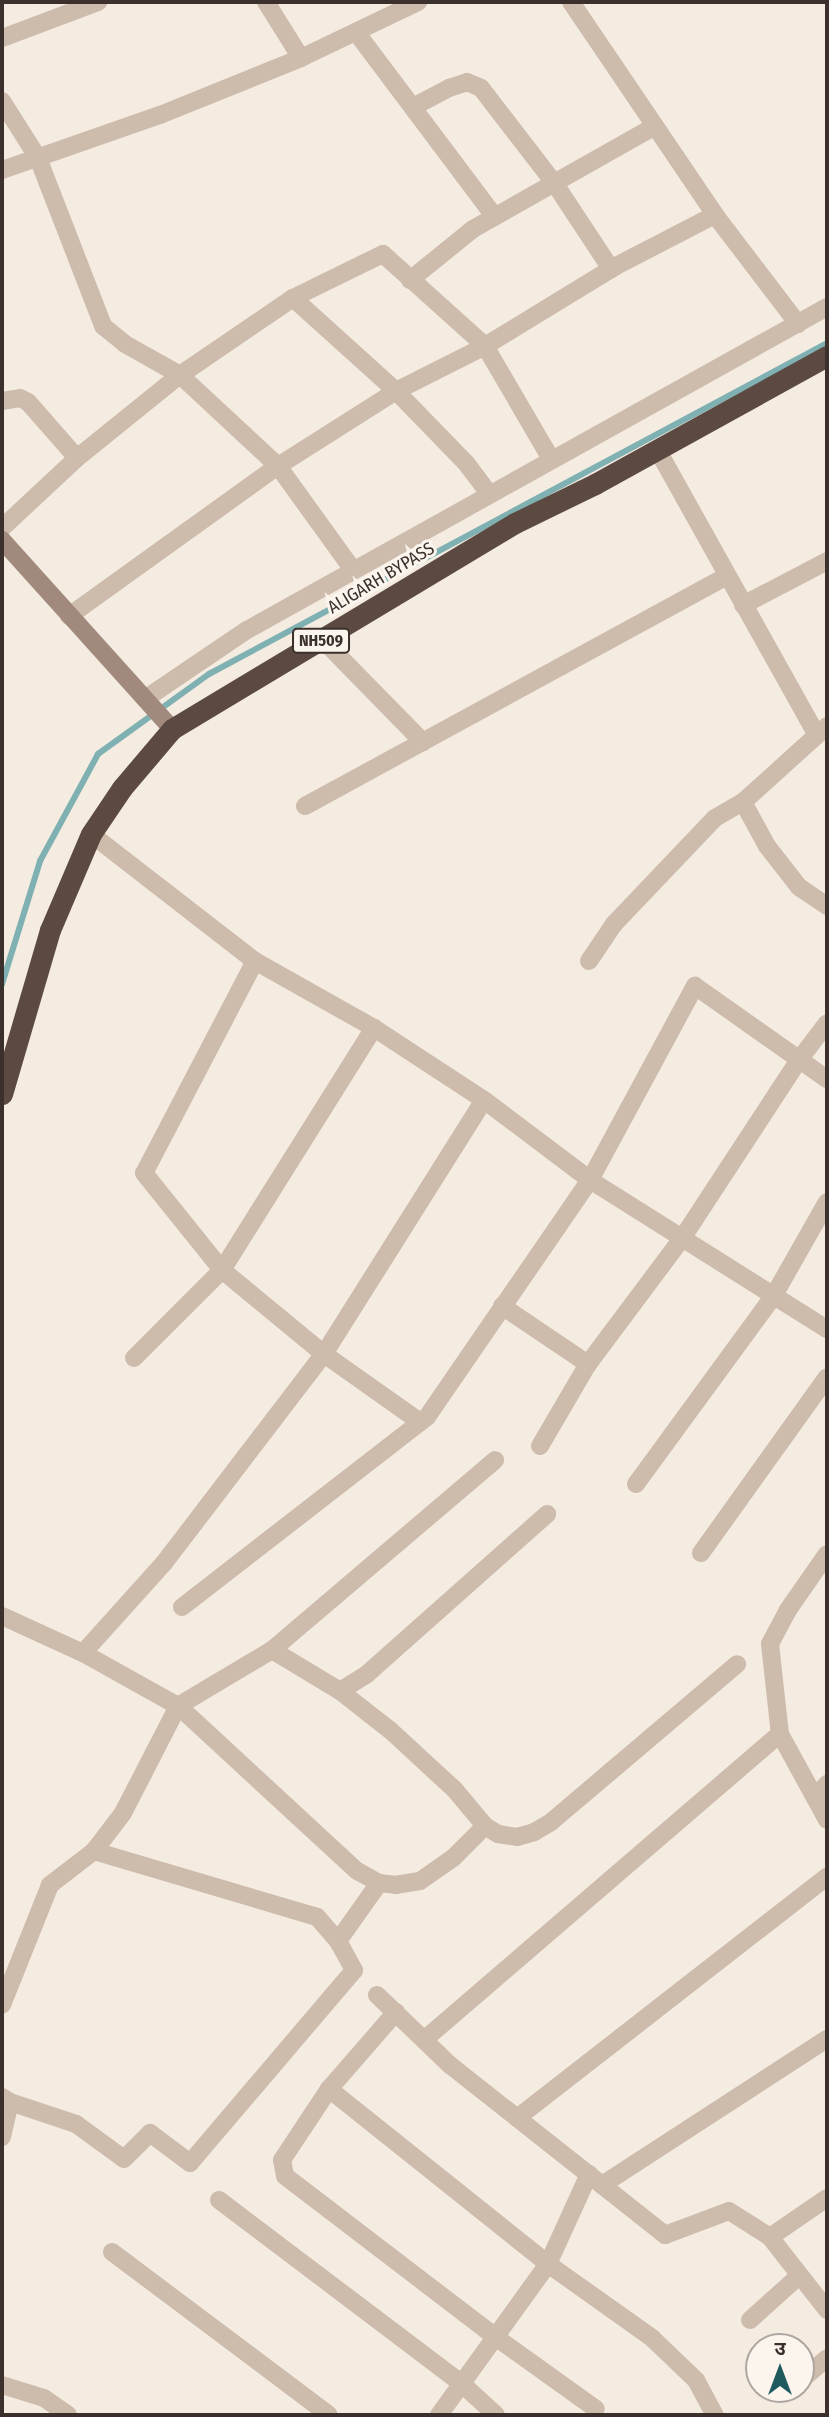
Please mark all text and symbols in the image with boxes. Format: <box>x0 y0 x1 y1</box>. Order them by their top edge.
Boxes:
street label: ALIGARH BYPASS <box>324 538 438 618</box>
road number: NH509 <box>291 628 351 654</box>
north arrow <box>745 2333 815 2403</box>
text: उ <box>774 2337 786 2360</box>

